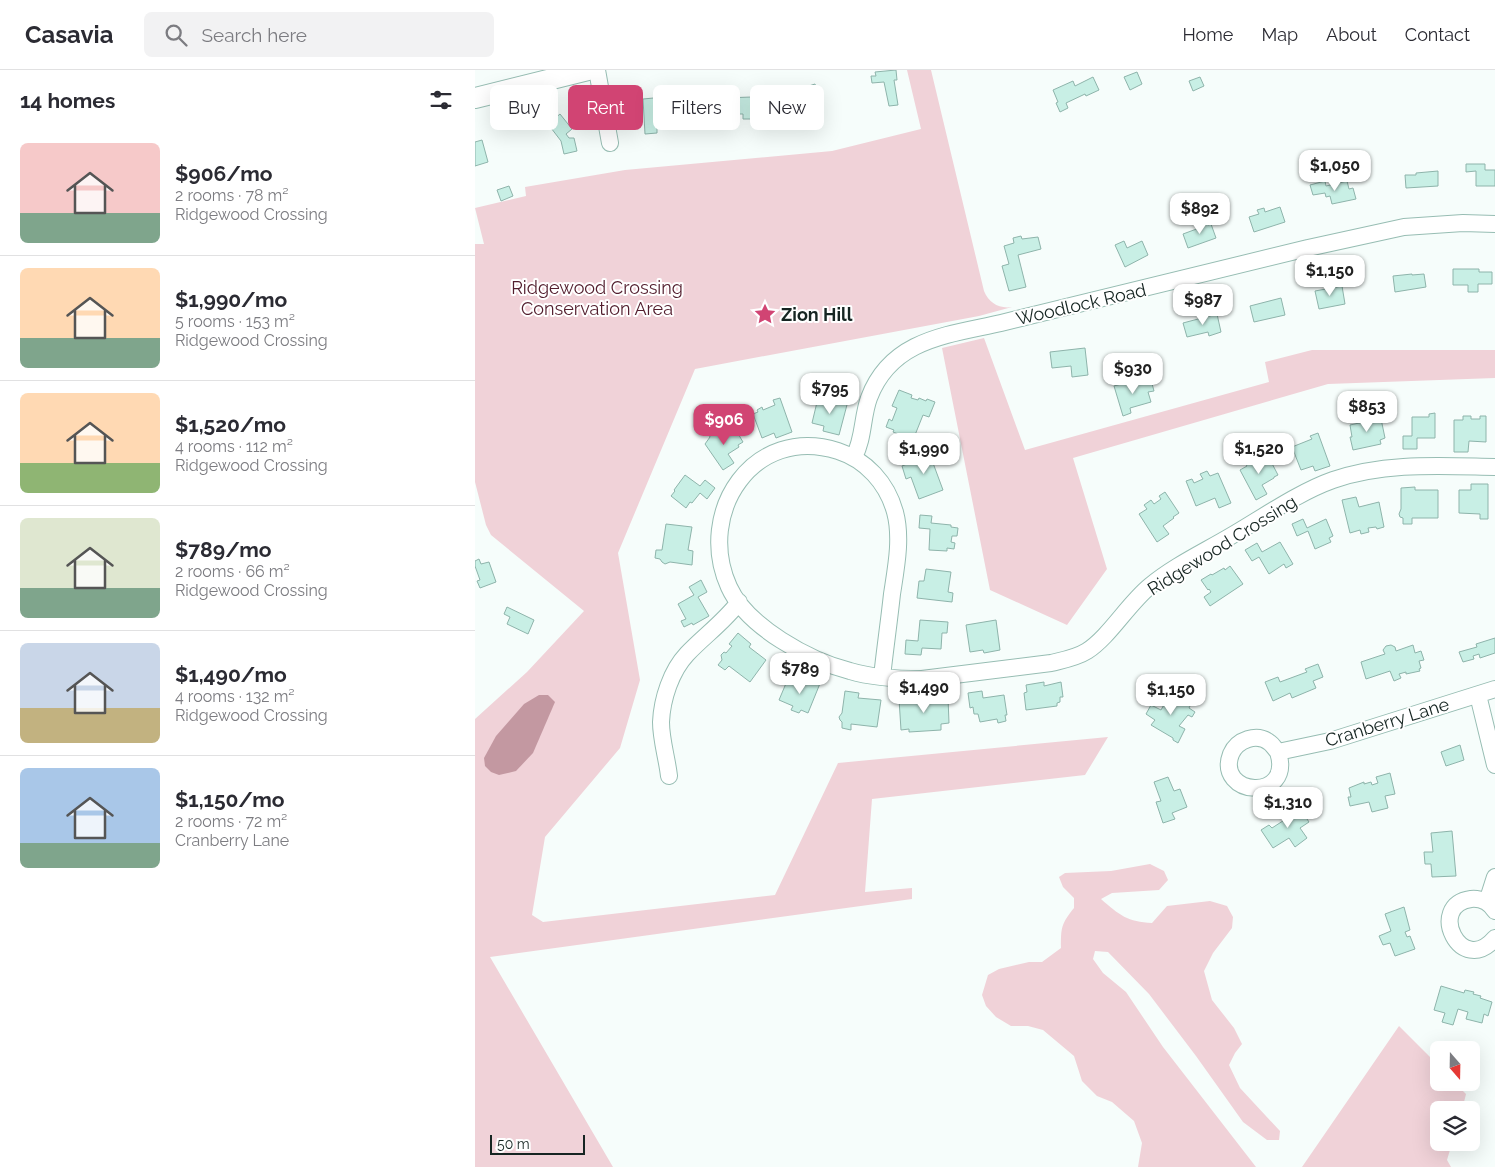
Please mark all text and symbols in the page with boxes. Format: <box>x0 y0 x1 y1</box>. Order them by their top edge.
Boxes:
search box <box>144 12 494 57</box>
text: Casavia <box>25 20 114 49</box>
icon: search <box>162 21 190 49</box>
text: Search here <box>202 24 307 46</box>
text: Home <box>1182 24 1233 45</box>
text: Map <box>1261 24 1298 45</box>
text: About <box>1326 24 1377 45</box>
text: Contact <box>1405 24 1470 45</box>
chip: Buy <box>490 85 558 130</box>
chip: Rent <box>568 85 643 130</box>
chip: Filters <box>653 85 740 130</box>
chip: New <box>750 85 824 130</box>
icon: filters <box>427 86 455 114</box>
text: 14 homes <box>20 88 115 113</box>
pin: $1,050 <box>1294 150 1376 192</box>
text: $1,050 <box>1310 156 1360 175</box>
text: $906/mo <box>175 161 273 186</box>
icon: home <box>60 163 120 223</box>
text: 2 rooms · 78 m² <box>175 186 288 205</box>
pin: $892 <box>1170 192 1230 235</box>
text: $892 <box>1181 199 1219 218</box>
text: Ridgewood Crossing <box>175 205 328 224</box>
pin: $1,150 <box>1289 254 1371 297</box>
text: $1,150 <box>1306 261 1354 280</box>
park label: Ridgewood Crossing Conservation Area <box>511 277 683 319</box>
street label: Woodlock Road <box>1014 279 1148 329</box>
pin: $987 <box>1173 284 1233 326</box>
text: $1,990/mo <box>175 287 287 312</box>
icon: home <box>60 288 120 348</box>
text: $987 <box>1184 290 1222 309</box>
place icon: Zion Hill <box>752 301 778 327</box>
place label: Zion Hill <box>781 304 853 325</box>
text: 5 rooms · 153 m² <box>175 312 295 331</box>
text: Ridgewood Crossing <box>175 331 328 350</box>
pin: $930 <box>1103 352 1163 395</box>
text: $930 <box>1114 359 1152 378</box>
pin: $795 <box>800 372 860 415</box>
text: $795 <box>811 379 849 398</box>
pin: $853 <box>1337 390 1397 433</box>
text: $853 <box>1348 397 1386 416</box>
pin: $906 <box>694 404 754 446</box>
text: $906 <box>704 410 744 429</box>
text: $1,520/mo <box>175 412 286 437</box>
icon: home <box>60 413 120 473</box>
pin: $1,990 <box>883 432 965 475</box>
pin: $1,520 <box>1218 432 1300 475</box>
text: 4 rooms · 112 m² <box>175 437 293 456</box>
text: $1,990 <box>899 439 949 458</box>
text: $1,520 <box>1234 439 1284 458</box>
text: Ridgewood Crossing <box>175 456 328 475</box>
street label: Ridgewood Crossing <box>1144 491 1300 599</box>
text: $789/mo <box>175 537 271 562</box>
icon: home <box>60 538 120 598</box>
text: 2 rooms · 66 m² <box>175 562 290 581</box>
text: Ridgewood Crossing <box>175 581 328 600</box>
pin: $789 <box>770 652 830 695</box>
text: $789 <box>781 659 819 678</box>
text: $1,490/mo <box>175 662 287 687</box>
icon: home <box>60 663 120 723</box>
pin: $1,490 <box>883 672 965 714</box>
pin: $1,150 <box>1130 674 1212 716</box>
text: $1,490 <box>899 678 949 697</box>
text: $1,150 <box>1147 680 1195 699</box>
text: 4 rooms · 132 m² <box>175 687 295 706</box>
street label: Cranberry Lane <box>1323 693 1452 751</box>
text: Ridgewood Crossing <box>175 706 328 725</box>
pin: $1,310 <box>1247 786 1329 829</box>
text: $1,150/mo <box>175 787 285 812</box>
icon: home <box>60 788 120 848</box>
text: $1,310 <box>1264 793 1312 812</box>
text: 2 rooms · 72 m² <box>175 812 287 831</box>
text: Cranberry Lane <box>175 831 289 850</box>
north arrow <box>1430 1041 1480 1091</box>
map controls <box>1430 1041 1480 1151</box>
button: layers <box>1430 1101 1480 1151</box>
scale bar <box>490 1132 585 1155</box>
text: 50 m <box>497 1136 530 1152</box>

